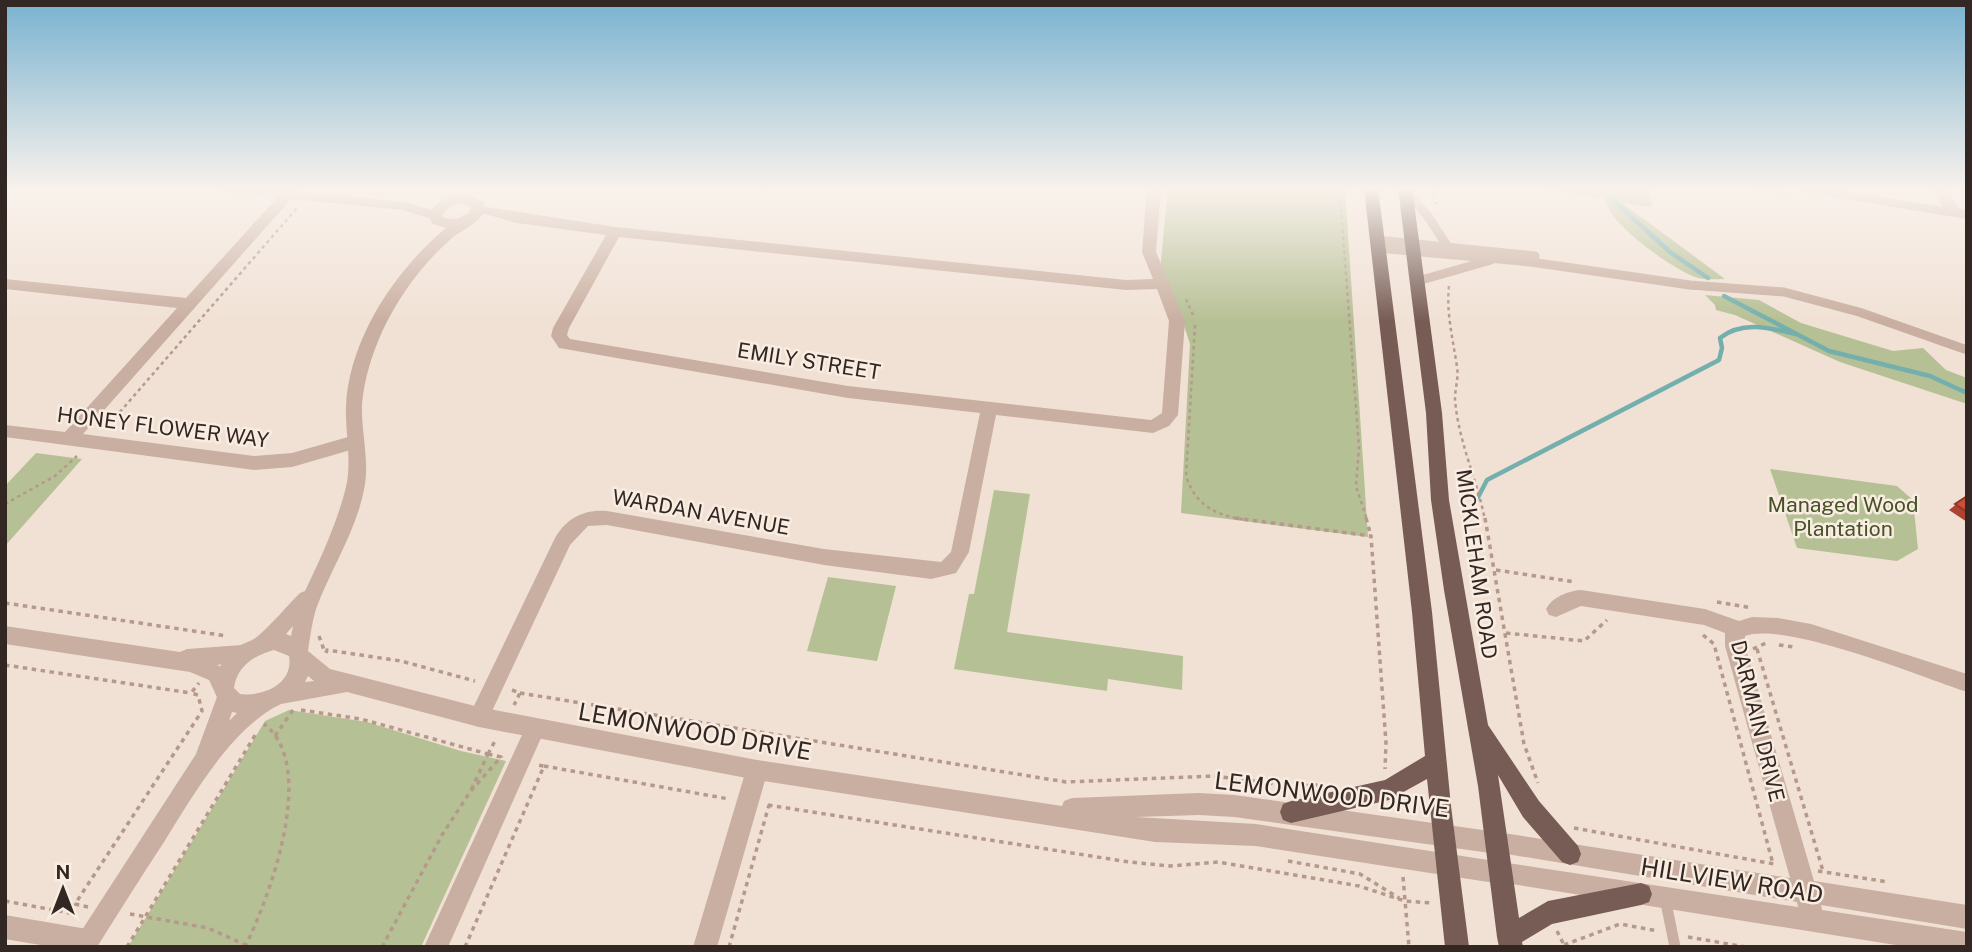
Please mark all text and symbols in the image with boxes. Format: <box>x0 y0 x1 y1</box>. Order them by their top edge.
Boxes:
street label: EMILY STREET <box>735 337 883 385</box>
street label: HONEY FLOWER WAY <box>56 402 271 452</box>
street label: MICKLEHAM ROAD <box>1451 467 1503 661</box>
street label: WARDAN AVENUE <box>610 484 792 540</box>
park label: Managed Wood Plantation <box>1768 492 1918 541</box>
street label: DARMAIN DRIVE <box>1726 638 1790 804</box>
street label: LEMONWOOD DRIVE <box>576 697 814 765</box>
street label: LEMONWOOD DRIVE <box>1213 766 1451 822</box>
street label: HILLVIEW ROAD <box>1639 852 1825 908</box>
north arrow <box>28 854 98 924</box>
text: N <box>56 861 70 883</box>

